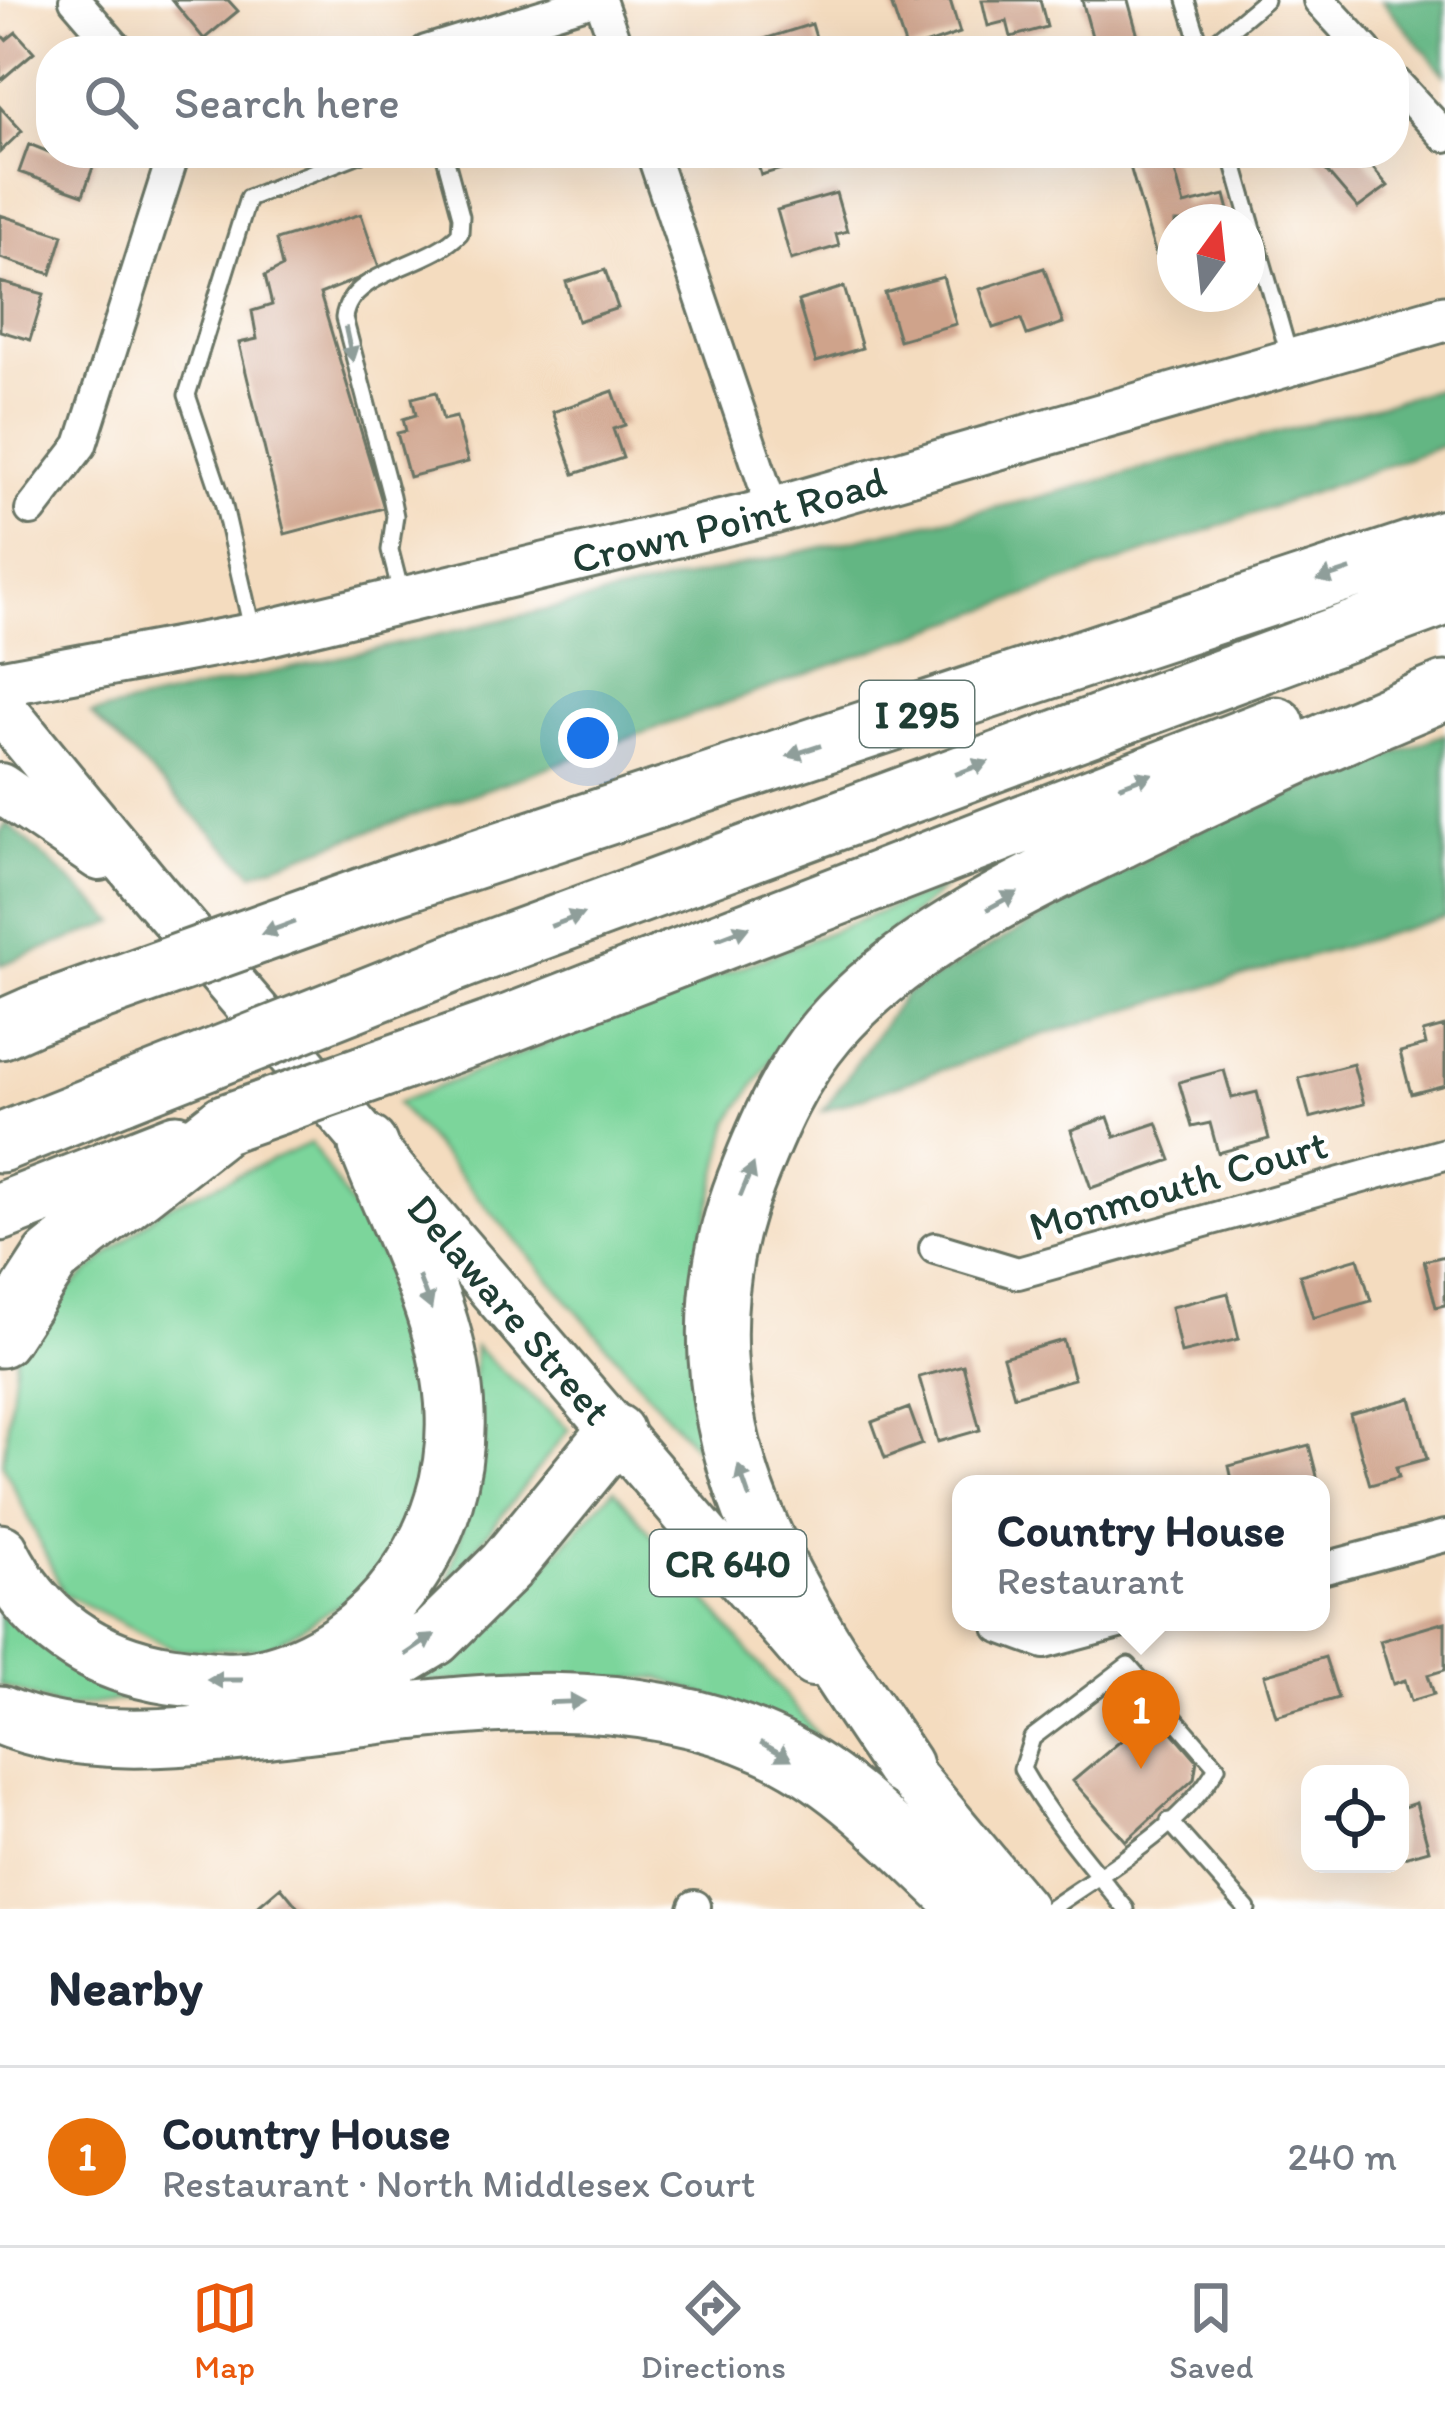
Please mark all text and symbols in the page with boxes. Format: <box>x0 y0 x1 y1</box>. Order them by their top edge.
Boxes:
search box <box>36 36 1409 168</box>
icon: search <box>78 69 144 135</box>
text: Search here <box>174 75 400 129</box>
north arrow <box>1157 204 1265 312</box>
one-way arrow <box>340 326 359 363</box>
street label: Crown Point Road <box>566 454 892 584</box>
one-way arrow <box>1315 567 1352 586</box>
road number: I 295 <box>860 681 974 747</box>
your location <box>558 708 618 768</box>
one-way arrow <box>785 742 822 761</box>
one-way arrow <box>954 758 990 777</box>
one-way arrow <box>1118 769 1154 788</box>
one-way arrow <box>985 892 1019 913</box>
one-way arrow <box>550 910 586 928</box>
one-way arrow <box>260 920 296 938</box>
one-way arrow <box>716 923 752 942</box>
street label: Monmouth Court <box>1023 1118 1333 1252</box>
one-way arrow <box>738 1162 757 1198</box>
street label: Delaware Street <box>397 1183 623 1435</box>
one-way arrow <box>417 1276 436 1312</box>
one-way arrow <box>734 1463 753 1499</box>
popup <box>952 1475 1330 1631</box>
text: Country House <box>997 1503 1285 1557</box>
road number: CR 640 <box>650 1530 806 1596</box>
text: Restaurant <box>997 1557 1184 1604</box>
one-way arrow <box>404 1635 436 1658</box>
one-way arrow <box>205 1670 243 1690</box>
pin: 1 <box>1102 1670 1180 1769</box>
one-way arrow <box>549 1692 587 1711</box>
one-way arrow <box>759 1740 793 1761</box>
map controls <box>1301 1765 1409 1873</box>
button: locate <box>1301 1765 1409 1873</box>
text: Nearby <box>48 1957 203 2018</box>
text: Country House <box>162 2106 450 2160</box>
text: 1 <box>78 2133 96 2180</box>
text: 240 m <box>1287 2133 1397 2180</box>
text: Restaurant · North Middlesex Court <box>162 2160 756 2207</box>
tab: Map <box>192 2275 258 2386</box>
tab: Directions <box>641 2275 786 2386</box>
tab: Saved <box>1169 2275 1253 2386</box>

